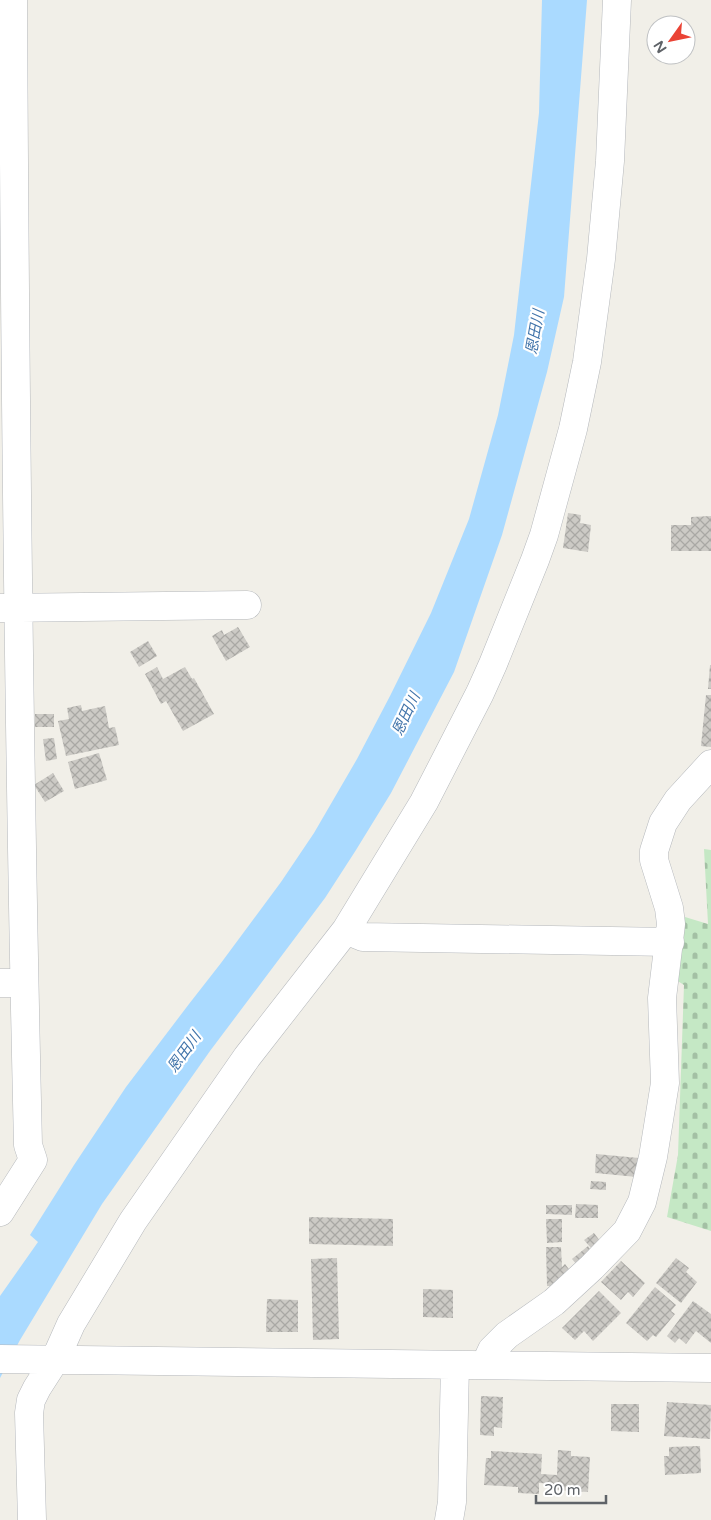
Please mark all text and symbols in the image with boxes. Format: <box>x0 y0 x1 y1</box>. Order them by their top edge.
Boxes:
north arrow <box>646 15 696 65</box>
text: N <box>650 37 671 56</box>
water label: 恩田川 <box>522 306 548 356</box>
water label: 恩田川 <box>388 688 425 738</box>
water label: 恩田川 <box>163 1027 206 1075</box>
scale bar <box>536 1472 606 1504</box>
text: 20 m <box>544 1481 581 1499</box>

